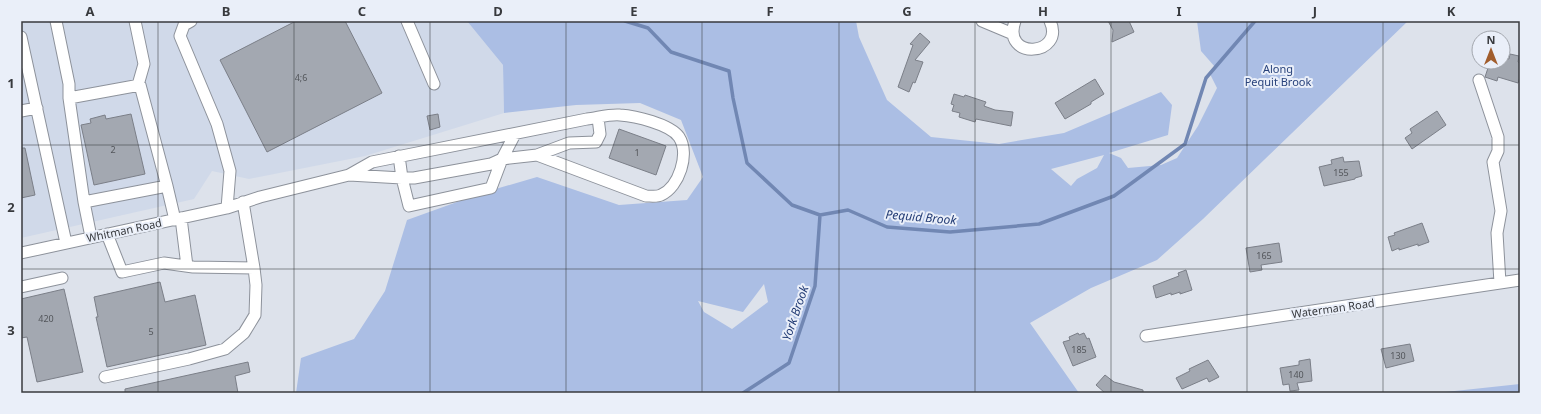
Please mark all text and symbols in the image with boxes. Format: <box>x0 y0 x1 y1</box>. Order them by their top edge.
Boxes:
text: A <box>86 2 95 20</box>
text: B <box>222 2 230 20</box>
text: C <box>358 2 366 20</box>
text: D <box>493 2 503 20</box>
text: E <box>630 2 638 20</box>
text: F <box>766 2 774 20</box>
text: G <box>902 2 912 20</box>
text: H <box>1038 2 1048 20</box>
text: I <box>1176 2 1182 20</box>
text: J <box>1312 2 1317 20</box>
text: K <box>1447 2 1456 20</box>
north arrow <box>1471 30 1511 70</box>
text: N <box>1487 32 1495 47</box>
park label: Along Pequit Brook <box>1245 61 1311 89</box>
house number: 4;6 <box>295 71 307 84</box>
text: 1 <box>7 74 15 92</box>
house number: 2 <box>110 143 116 156</box>
house number: 1 <box>634 146 640 159</box>
house number: 155 <box>1333 166 1349 179</box>
text: 2 <box>7 198 15 216</box>
water label: Pequid Brook <box>885 205 958 229</box>
street label: Whitman Road <box>85 215 163 245</box>
house number: 165 <box>1256 249 1272 262</box>
water label: York Brook <box>778 282 813 343</box>
street label: Waterman Road <box>1291 295 1375 321</box>
house number: 420 <box>38 312 54 325</box>
text: 3 <box>7 321 15 339</box>
house number: 5 <box>148 325 154 338</box>
house number: 185 <box>1071 343 1087 356</box>
house number: 130 <box>1390 349 1406 362</box>
house number: 140 <box>1288 368 1304 381</box>

